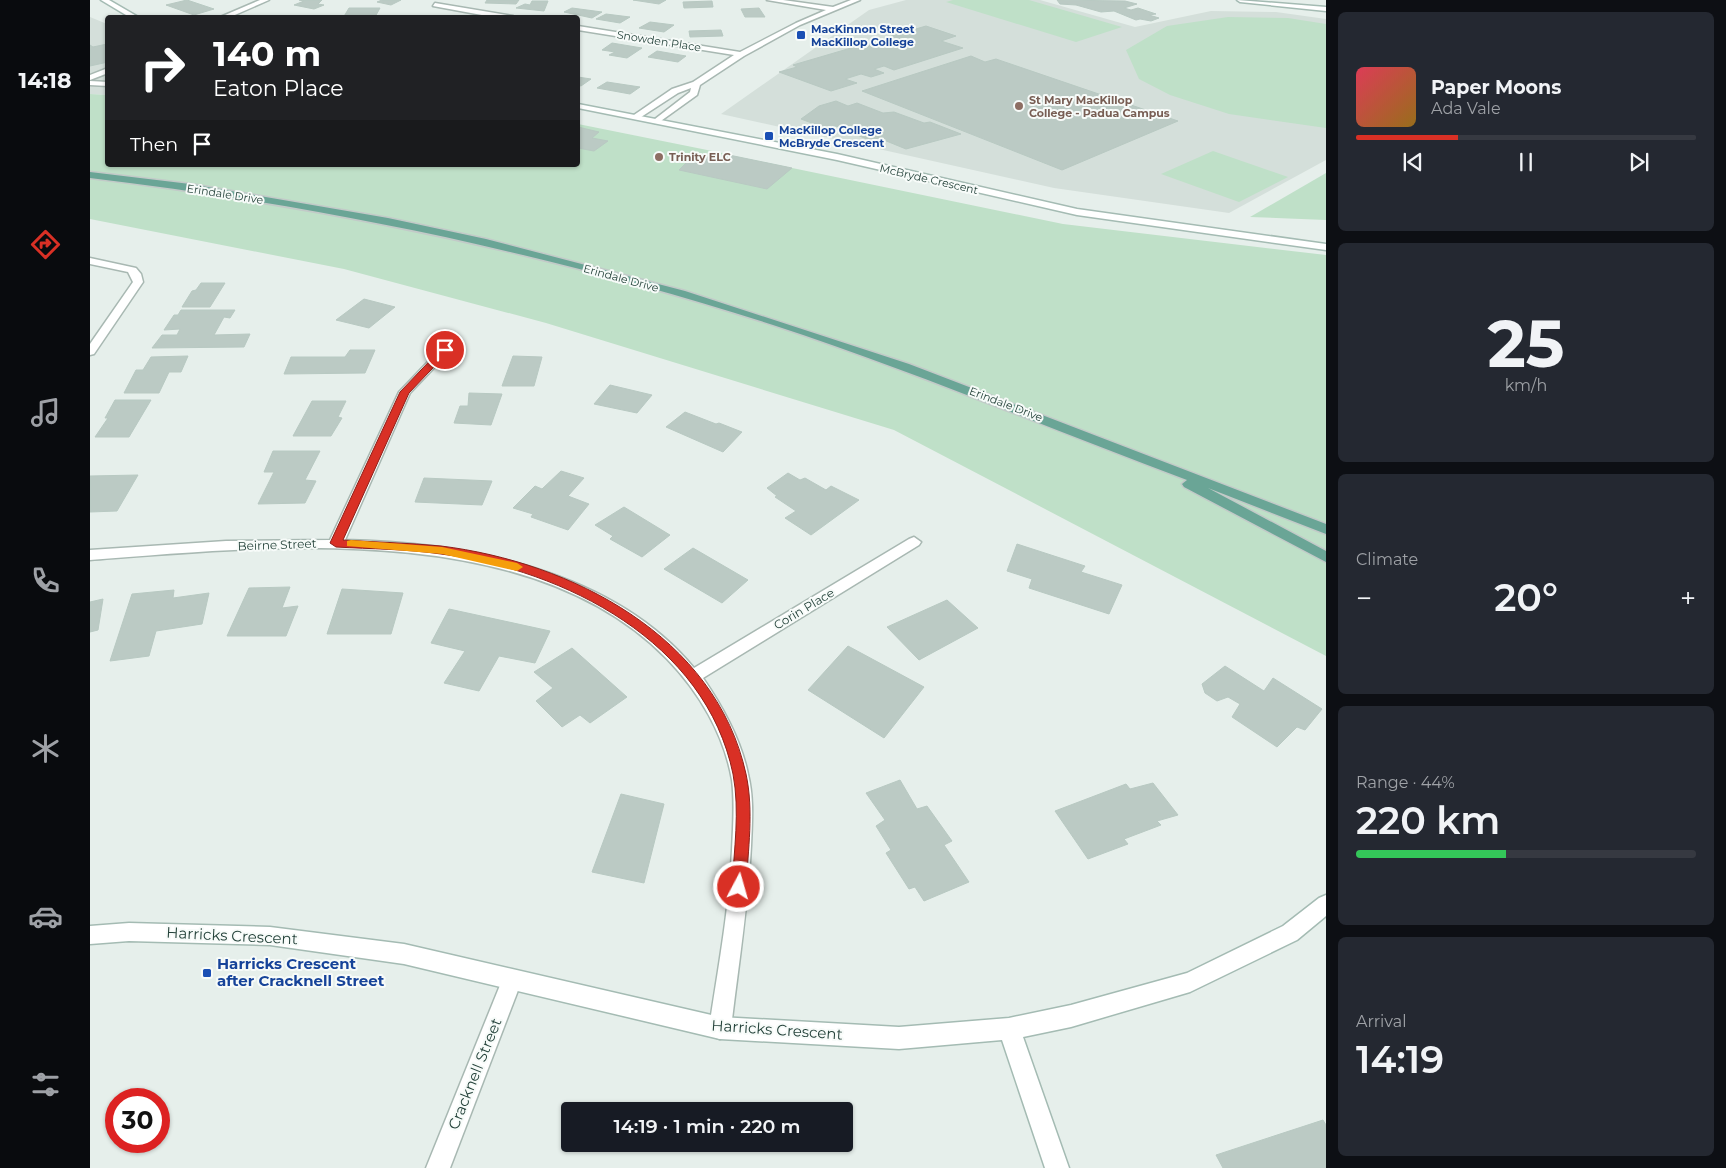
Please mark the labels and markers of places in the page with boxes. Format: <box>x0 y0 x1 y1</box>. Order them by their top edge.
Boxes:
place label: MacKinnon Street MacKillop College <box>811 22 915 49</box>
marker: MacKinnon Street MacKillop College <box>795 29 807 41</box>
place label: St Mary MacKillop College - Padua Campus <box>1029 93 1170 120</box>
marker: St Mary MacKillop College - Padua Campus <box>1013 100 1025 112</box>
place label: MacKillop College McBryde Crescent <box>779 123 885 150</box>
marker: MacKillop College McBryde Crescent <box>763 130 775 142</box>
place label: Trinity ELC <box>669 150 731 164</box>
marker: Trinity ELC <box>653 151 665 163</box>
pin <box>424 329 466 371</box>
place label: Harricks Crescent after Cracknell Street <box>217 954 385 990</box>
marker: Harricks Crescent after Cracknell Street <box>201 967 213 979</box>

